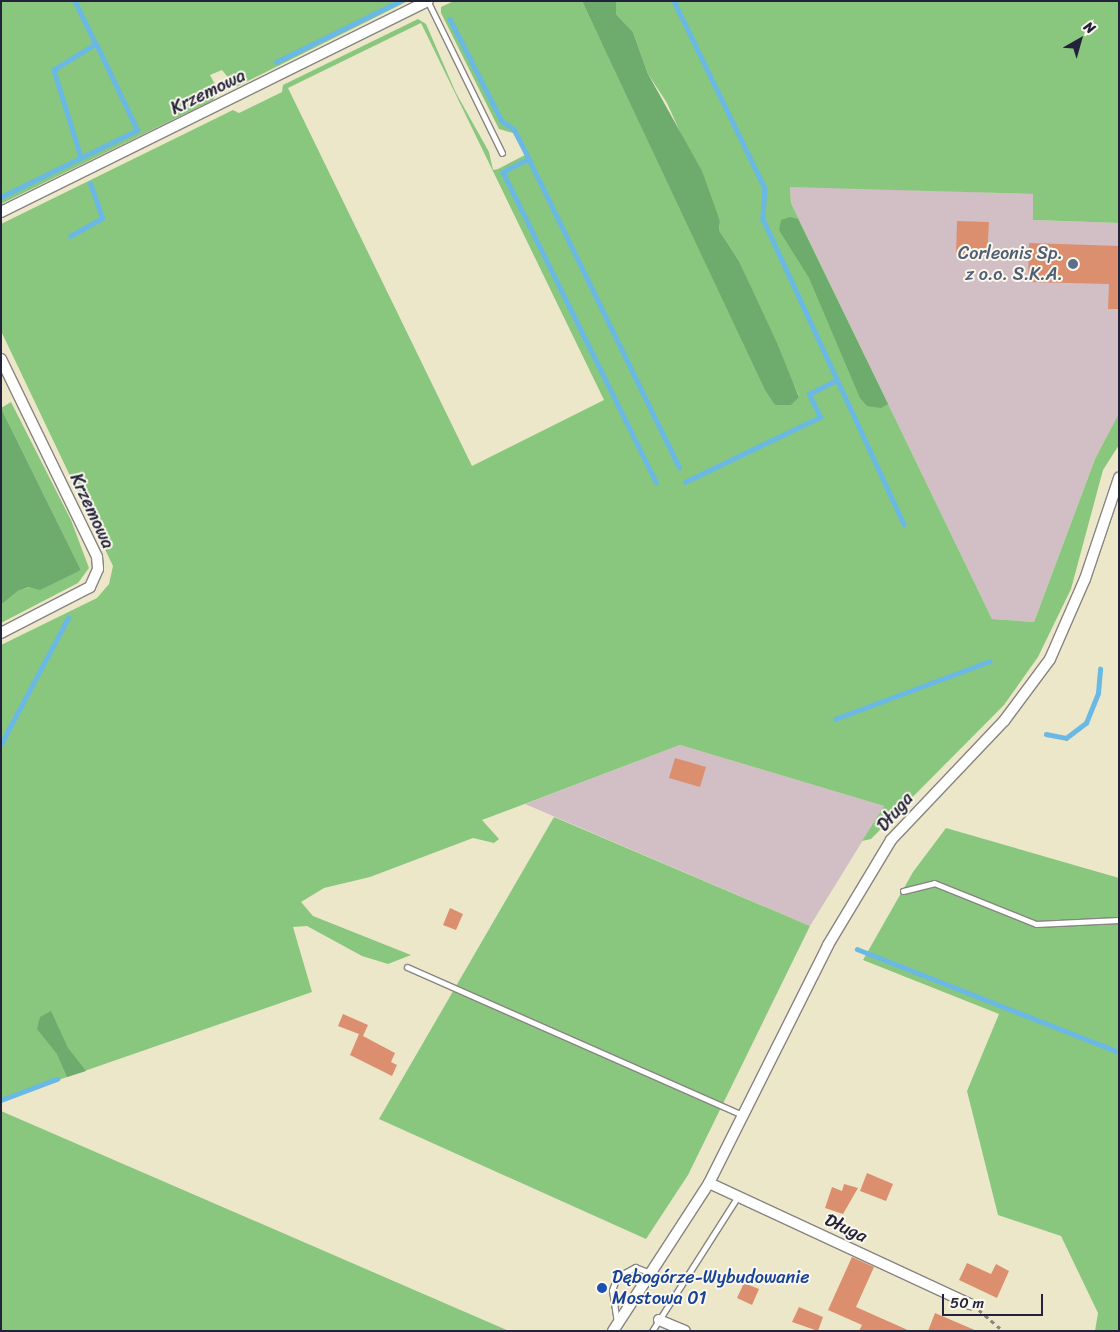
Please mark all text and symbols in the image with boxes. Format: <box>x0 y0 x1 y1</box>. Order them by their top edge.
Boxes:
north arrow <box>1055 15 1105 65</box>
text: N <box>1078 15 1101 41</box>
street label: Krzemowa <box>167 65 249 119</box>
place label: Corleonis Sp. z o.o. S.K.A. <box>958 243 1063 286</box>
marker: Corleonis Sp. z o.o. S.K.A. <box>1067 258 1079 270</box>
street label: Krzemowa <box>65 470 119 552</box>
street label: Długa <box>872 788 918 836</box>
street label: Długa <box>821 1209 871 1247</box>
place label: Dębogórze-Wybudowanie Mostowa 01 <box>612 1267 809 1310</box>
marker: Dębogórze-Wybudowanie Mostowa 01 <box>596 1282 608 1294</box>
scale bar <box>945 1284 1046 1316</box>
text: 50 m <box>950 1290 984 1316</box>

